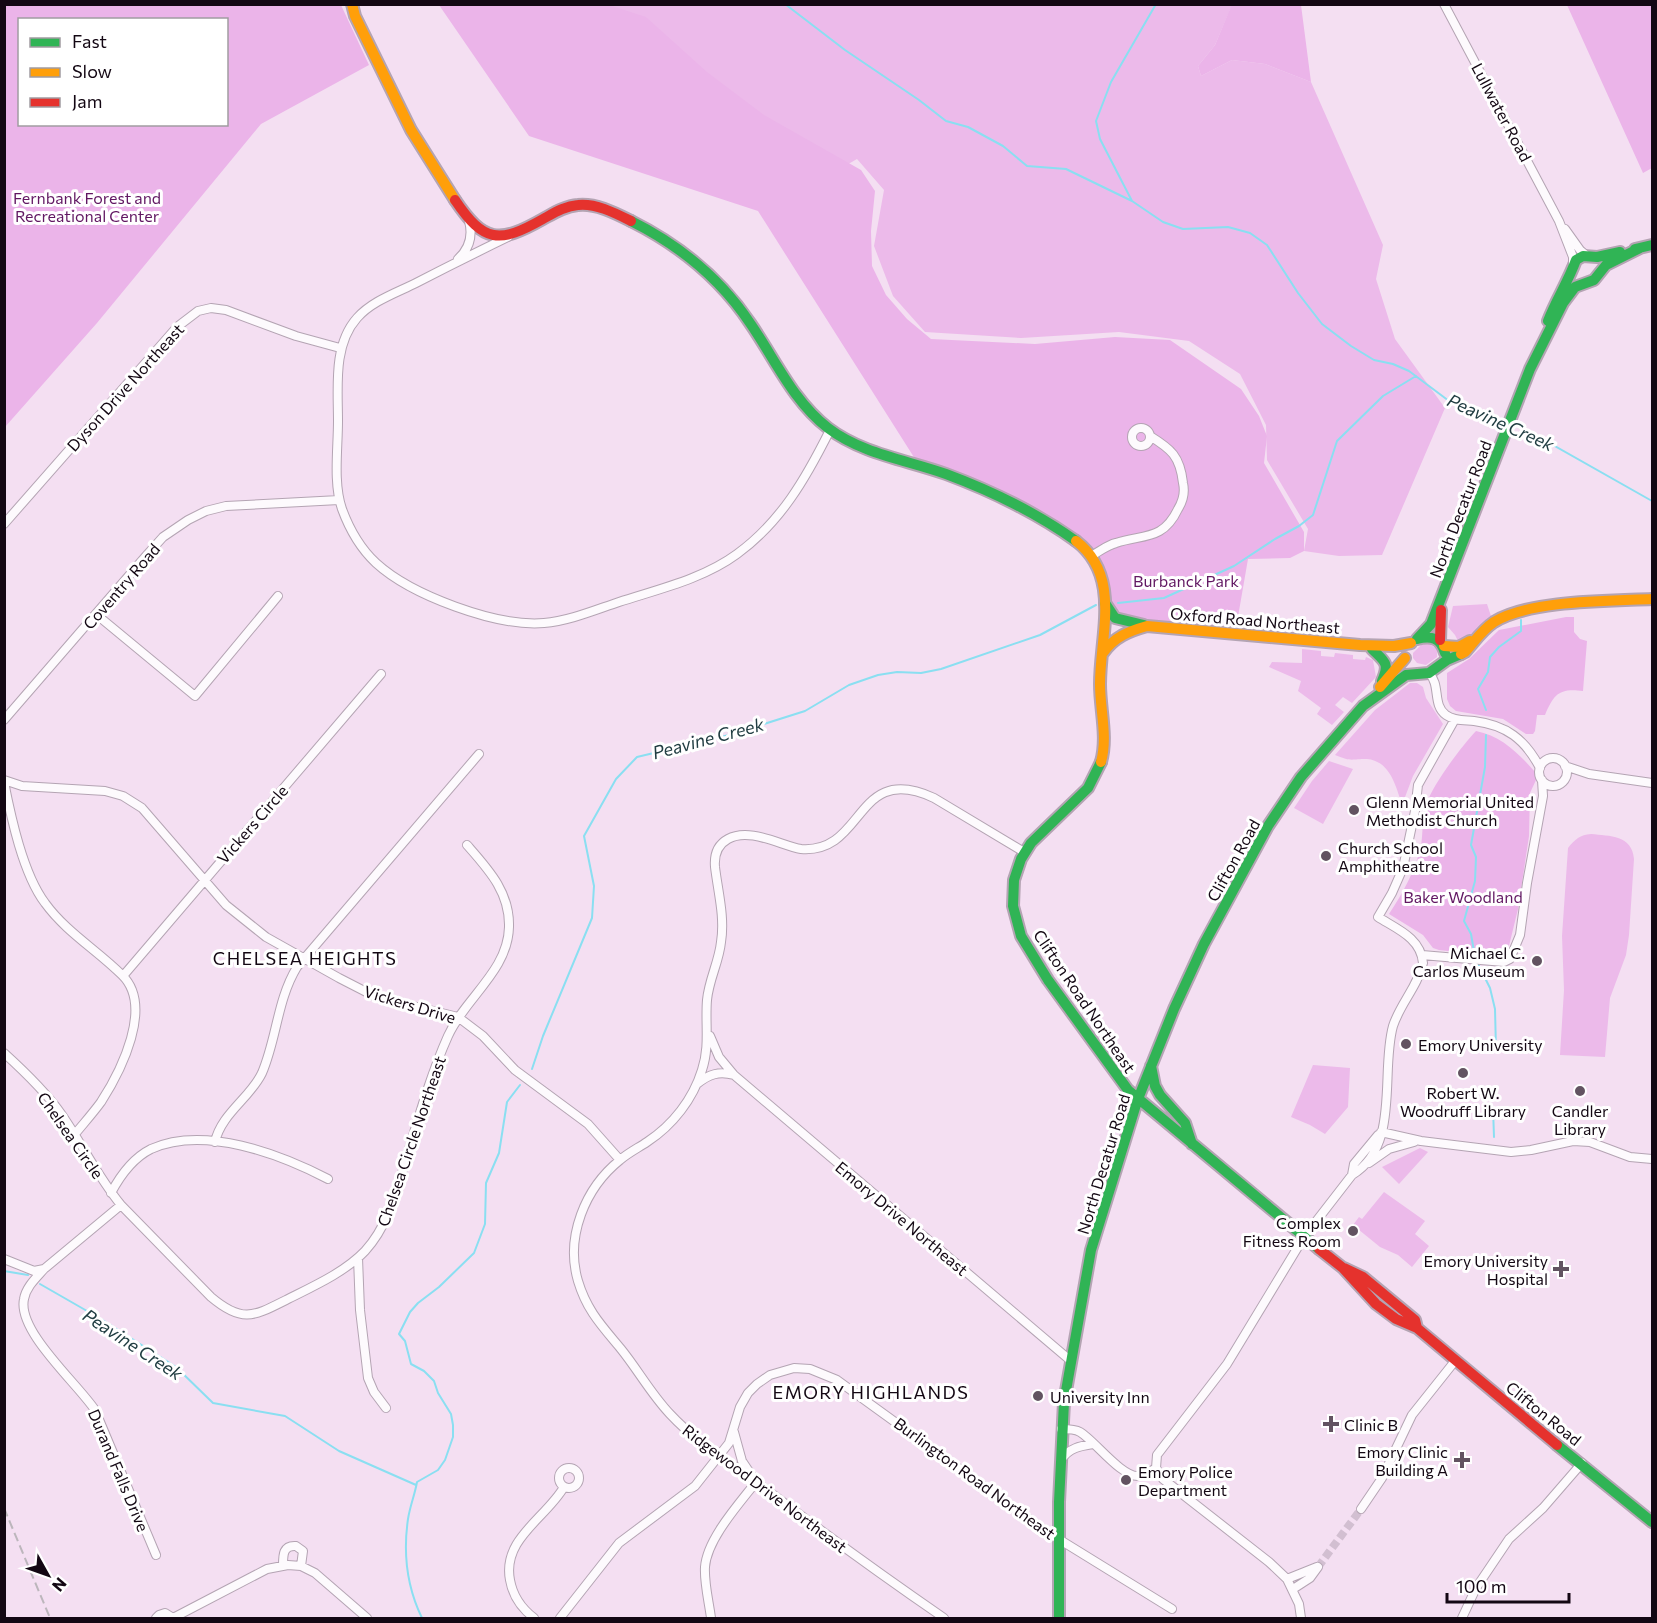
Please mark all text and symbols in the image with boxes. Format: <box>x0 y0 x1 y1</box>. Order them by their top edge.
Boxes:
legend <box>18 18 228 126</box>
text: Fast <box>72 30 107 52</box>
street label: Lullwater Road <box>1468 59 1536 165</box>
text: Slow <box>72 60 112 82</box>
text: Jam <box>72 90 102 112</box>
park label: Fernbank Forest and Recreational Center <box>13 188 161 225</box>
street label: Dyson Drive Northeast <box>63 319 188 455</box>
water label: Peavine Creek <box>1444 389 1559 456</box>
street label: North Decatur Road <box>1425 438 1495 580</box>
street label: Coventry Road <box>79 539 163 633</box>
park label: Burbanck Park <box>1133 571 1239 590</box>
street label: Oxford Road Northeast <box>1169 603 1341 637</box>
water label: Peavine Creek <box>650 712 767 763</box>
street label: Vickers Circle <box>213 781 291 867</box>
place label: Glenn Memorial United Methodist Church <box>1366 792 1534 829</box>
marker: Glenn Memorial United Methodist Church <box>1347 803 1361 817</box>
street label: Clifton Road <box>1203 816 1263 904</box>
place label: Church School Amphitheatre <box>1338 838 1443 875</box>
marker: Church School Amphitheatre <box>1319 849 1333 863</box>
park label: Baker Woodland <box>1403 887 1523 906</box>
street label: Clifton Road Northeast <box>1030 926 1140 1077</box>
place label: Michael C. Carlos Museum <box>1413 943 1525 980</box>
district label: CHELSEA HEIGHTS <box>213 947 397 969</box>
marker: Michael C. Carlos Museum <box>1530 954 1544 968</box>
street label: Vickers Drive <box>362 981 458 1027</box>
place label: Emory University <box>1418 1035 1542 1054</box>
marker: Emory University <box>1399 1037 1413 1051</box>
street label: Chelsea Circle Northeast <box>373 1053 449 1229</box>
marker: Robert W. Woodruff Library <box>1456 1066 1470 1080</box>
place label: Robert W. Woodruff Library <box>1400 1083 1526 1120</box>
marker: Candler Library <box>1573 1084 1587 1098</box>
street label: Chelsea Circle <box>34 1088 108 1182</box>
street label: North Decatur Road <box>1073 1092 1133 1236</box>
place label: Candler Library <box>1552 1101 1609 1138</box>
street label: Emory Drive Northeast <box>832 1157 972 1279</box>
place label: Complex Fitness Room <box>1243 1213 1341 1250</box>
marker: Complex Fitness Room <box>1346 1224 1360 1238</box>
place label: Emory University Hospital <box>1424 1251 1548 1288</box>
marker: Emory University Hospital <box>1552 1260 1570 1278</box>
water label: Peavine Creek <box>79 1304 188 1385</box>
street label: Clifton Road <box>1503 1377 1585 1449</box>
district label: EMORY HIGHLANDS <box>773 1381 969 1403</box>
place label: University Inn <box>1050 1387 1150 1406</box>
marker: University Inn <box>1031 1389 1045 1403</box>
street label: Durand Falls Drive <box>85 1406 153 1534</box>
street label: Burlington Road Northeast <box>891 1413 1060 1543</box>
marker: Clinic B <box>1322 1415 1340 1433</box>
place label: Clinic B <box>1344 1415 1398 1434</box>
street label: Ridgewood Drive Northeast <box>679 1420 851 1556</box>
place label: Emory Clinic Building A <box>1357 1442 1448 1479</box>
marker: Emory Clinic Building A <box>1453 1451 1471 1469</box>
place label: Emory Police Department <box>1138 1462 1233 1499</box>
marker: Emory Police Department <box>1119 1473 1133 1487</box>
north arrow <box>18 1545 78 1605</box>
scale bar <box>1447 1566 1568 1604</box>
text: N <box>49 1574 71 1596</box>
text: 100 m <box>1456 1575 1506 1597</box>

